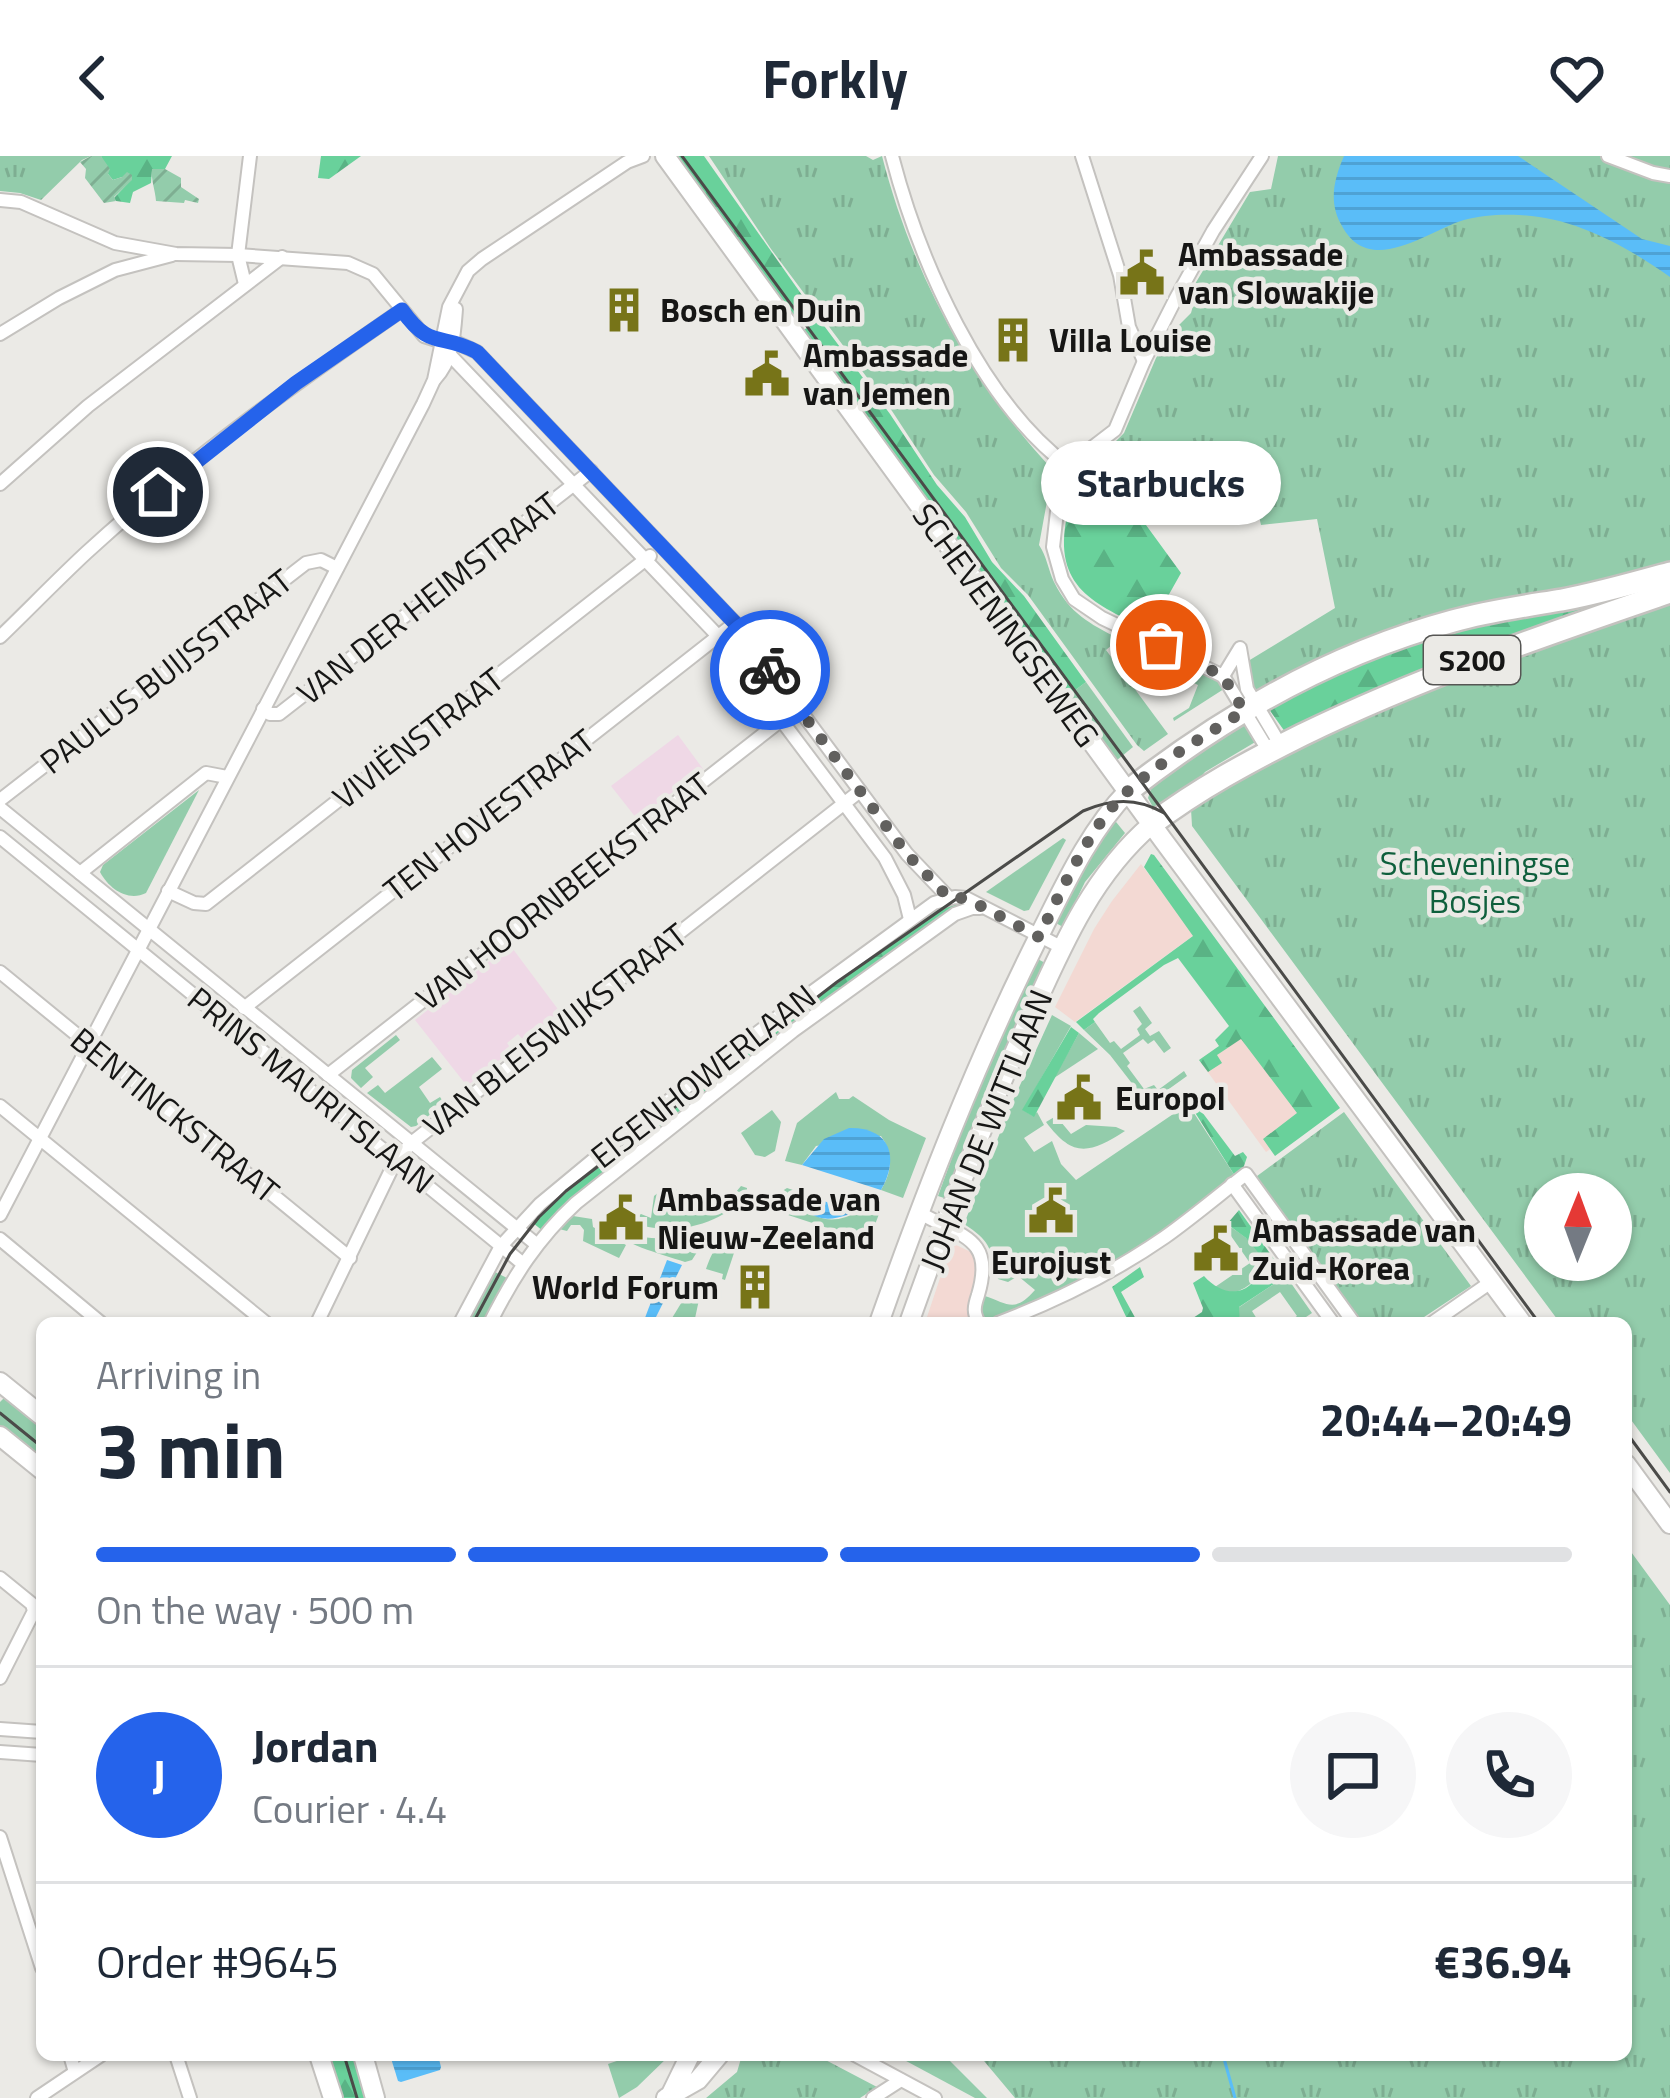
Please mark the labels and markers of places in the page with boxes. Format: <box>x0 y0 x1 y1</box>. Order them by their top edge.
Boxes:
place label: Ambassade van Slowakije <box>1178 229 1374 317</box>
public building icon: Ambassade van Slowakije <box>1117 248 1167 298</box>
building icon: Bosch en Duin <box>599 285 649 335</box>
place label: Bosch en Duin <box>660 285 862 335</box>
building icon: Villa Louise <box>988 315 1038 365</box>
place label: Villa Louise <box>1049 315 1212 365</box>
place label: Ambassade van Jemen <box>803 330 968 418</box>
public building icon: Ambassade van Jemen <box>742 349 792 399</box>
pin <box>107 441 209 543</box>
callout: Starbucks <box>1041 441 1281 525</box>
pin <box>1110 594 1212 696</box>
public building icon: Europol <box>1054 1073 1104 1123</box>
place label: Europol <box>1115 1073 1226 1123</box>
place label: Ambassade van Nieuw-Zeeland <box>657 1174 881 1262</box>
public building icon: Eurojust <box>1026 1186 1076 1236</box>
public building icon: Ambassade van Nieuw-Zeeland <box>596 1193 646 1243</box>
place label: Ambassade van Zuid-Korea <box>1252 1205 1476 1293</box>
public building icon: Ambassade van Zuid-Korea <box>1191 1224 1241 1274</box>
place label: Eurojust <box>991 1237 1111 1287</box>
place label: World Forum <box>532 1262 719 1312</box>
building icon: World Forum <box>730 1262 780 1312</box>

